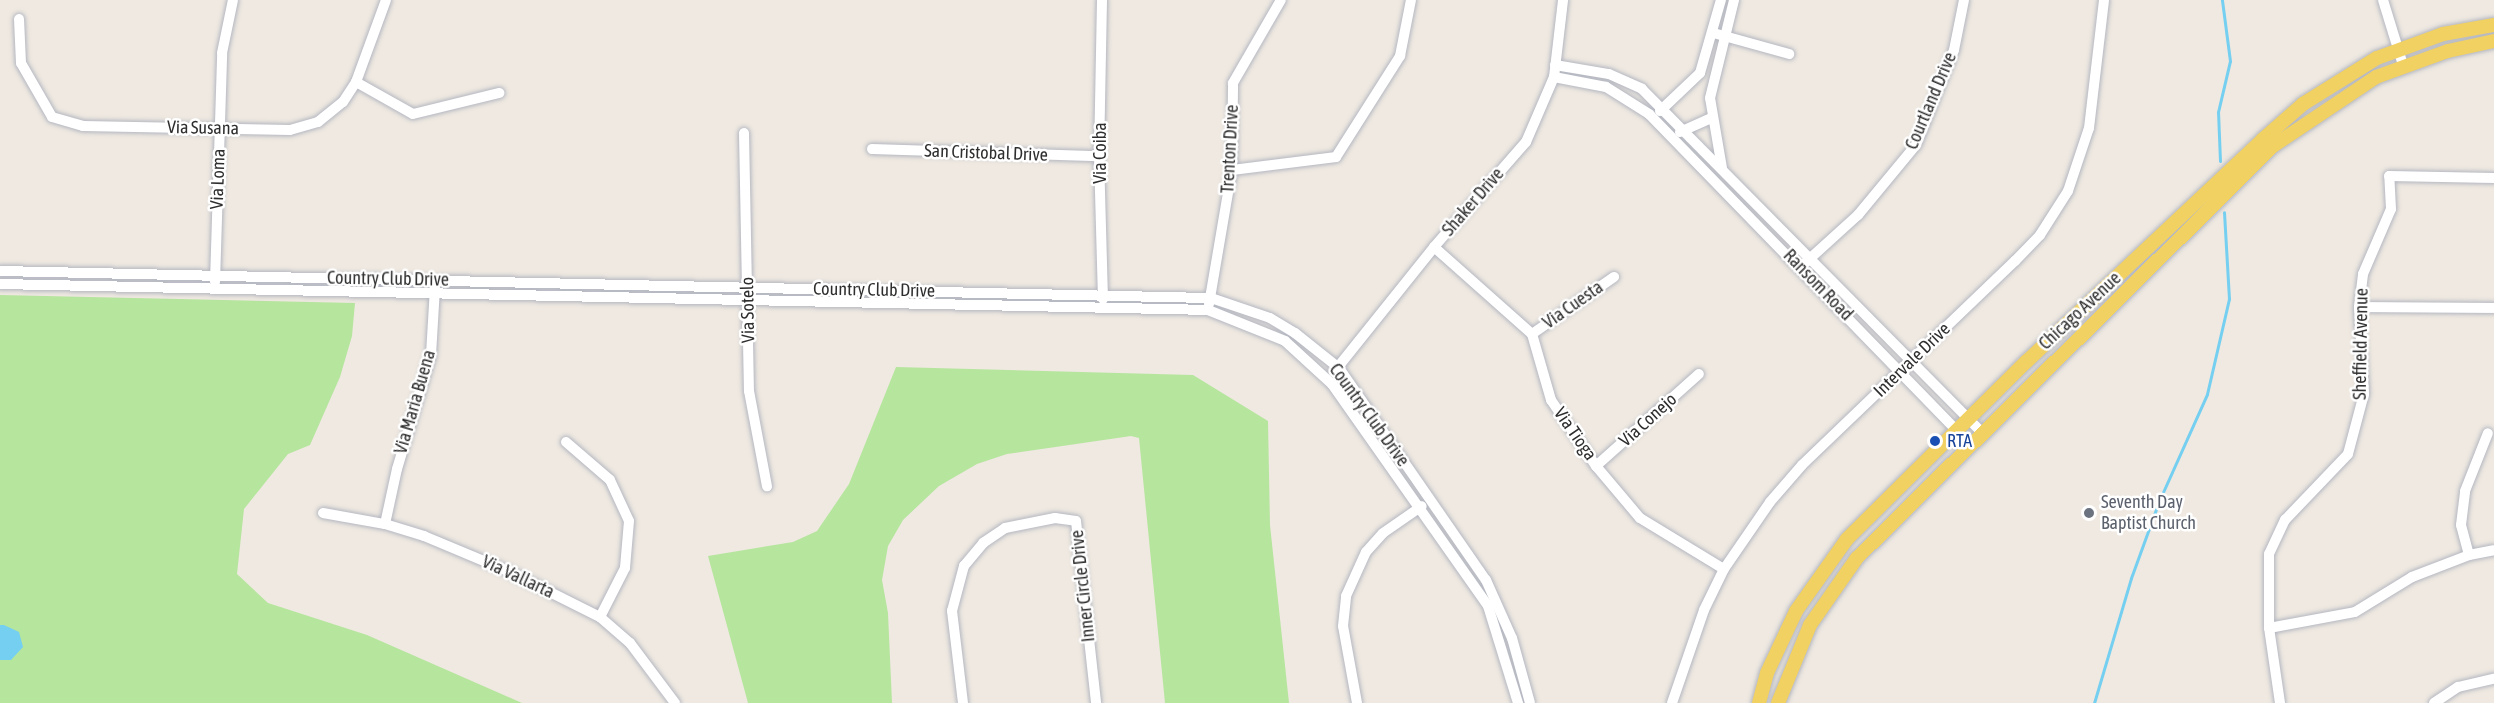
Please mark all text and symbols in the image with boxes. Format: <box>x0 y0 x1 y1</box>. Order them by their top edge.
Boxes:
street label: Courtland Drive <box>1901 49 1961 153</box>
street label: Trenton Drive <box>1217 104 1243 194</box>
street label: Via Susana <box>167 117 239 139</box>
street label: Via Coiba <box>1089 122 1111 184</box>
street label: San Cristobal Drive <box>924 140 1048 166</box>
street label: Via Loma <box>206 148 230 210</box>
street label: Shaker Drive <box>1438 164 1508 240</box>
street label: Ransom Road <box>1779 245 1857 325</box>
street label: Country Club Drive <box>327 267 449 291</box>
street label: Chicago Avenue <box>2035 268 2125 354</box>
street label: Via Cuesta <box>1539 276 1607 334</box>
street label: Via Sotelo <box>737 277 759 343</box>
street label: Country Club Drive <box>813 278 935 302</box>
street label: Sheffield Avenue <box>2349 288 2373 400</box>
street label: Intervale Drive <box>1869 318 1955 402</box>
street label: Via Maria Buena <box>390 348 440 456</box>
street label: Country Club Drive <box>1324 359 1414 471</box>
street label: Via Conejo <box>1615 389 1681 451</box>
street label: Via Tioga <box>1549 403 1601 465</box>
place label: RTA <box>1947 430 1972 452</box>
marker: RTA <box>1928 434 1942 448</box>
place label: Seventh Day Baptist Church <box>2101 492 2196 534</box>
marker: Seventh Day Baptist Church <box>2082 506 2096 520</box>
street label: Inner Circle Drive <box>1066 529 1100 643</box>
street label: Via Vallarta <box>479 551 557 603</box>

